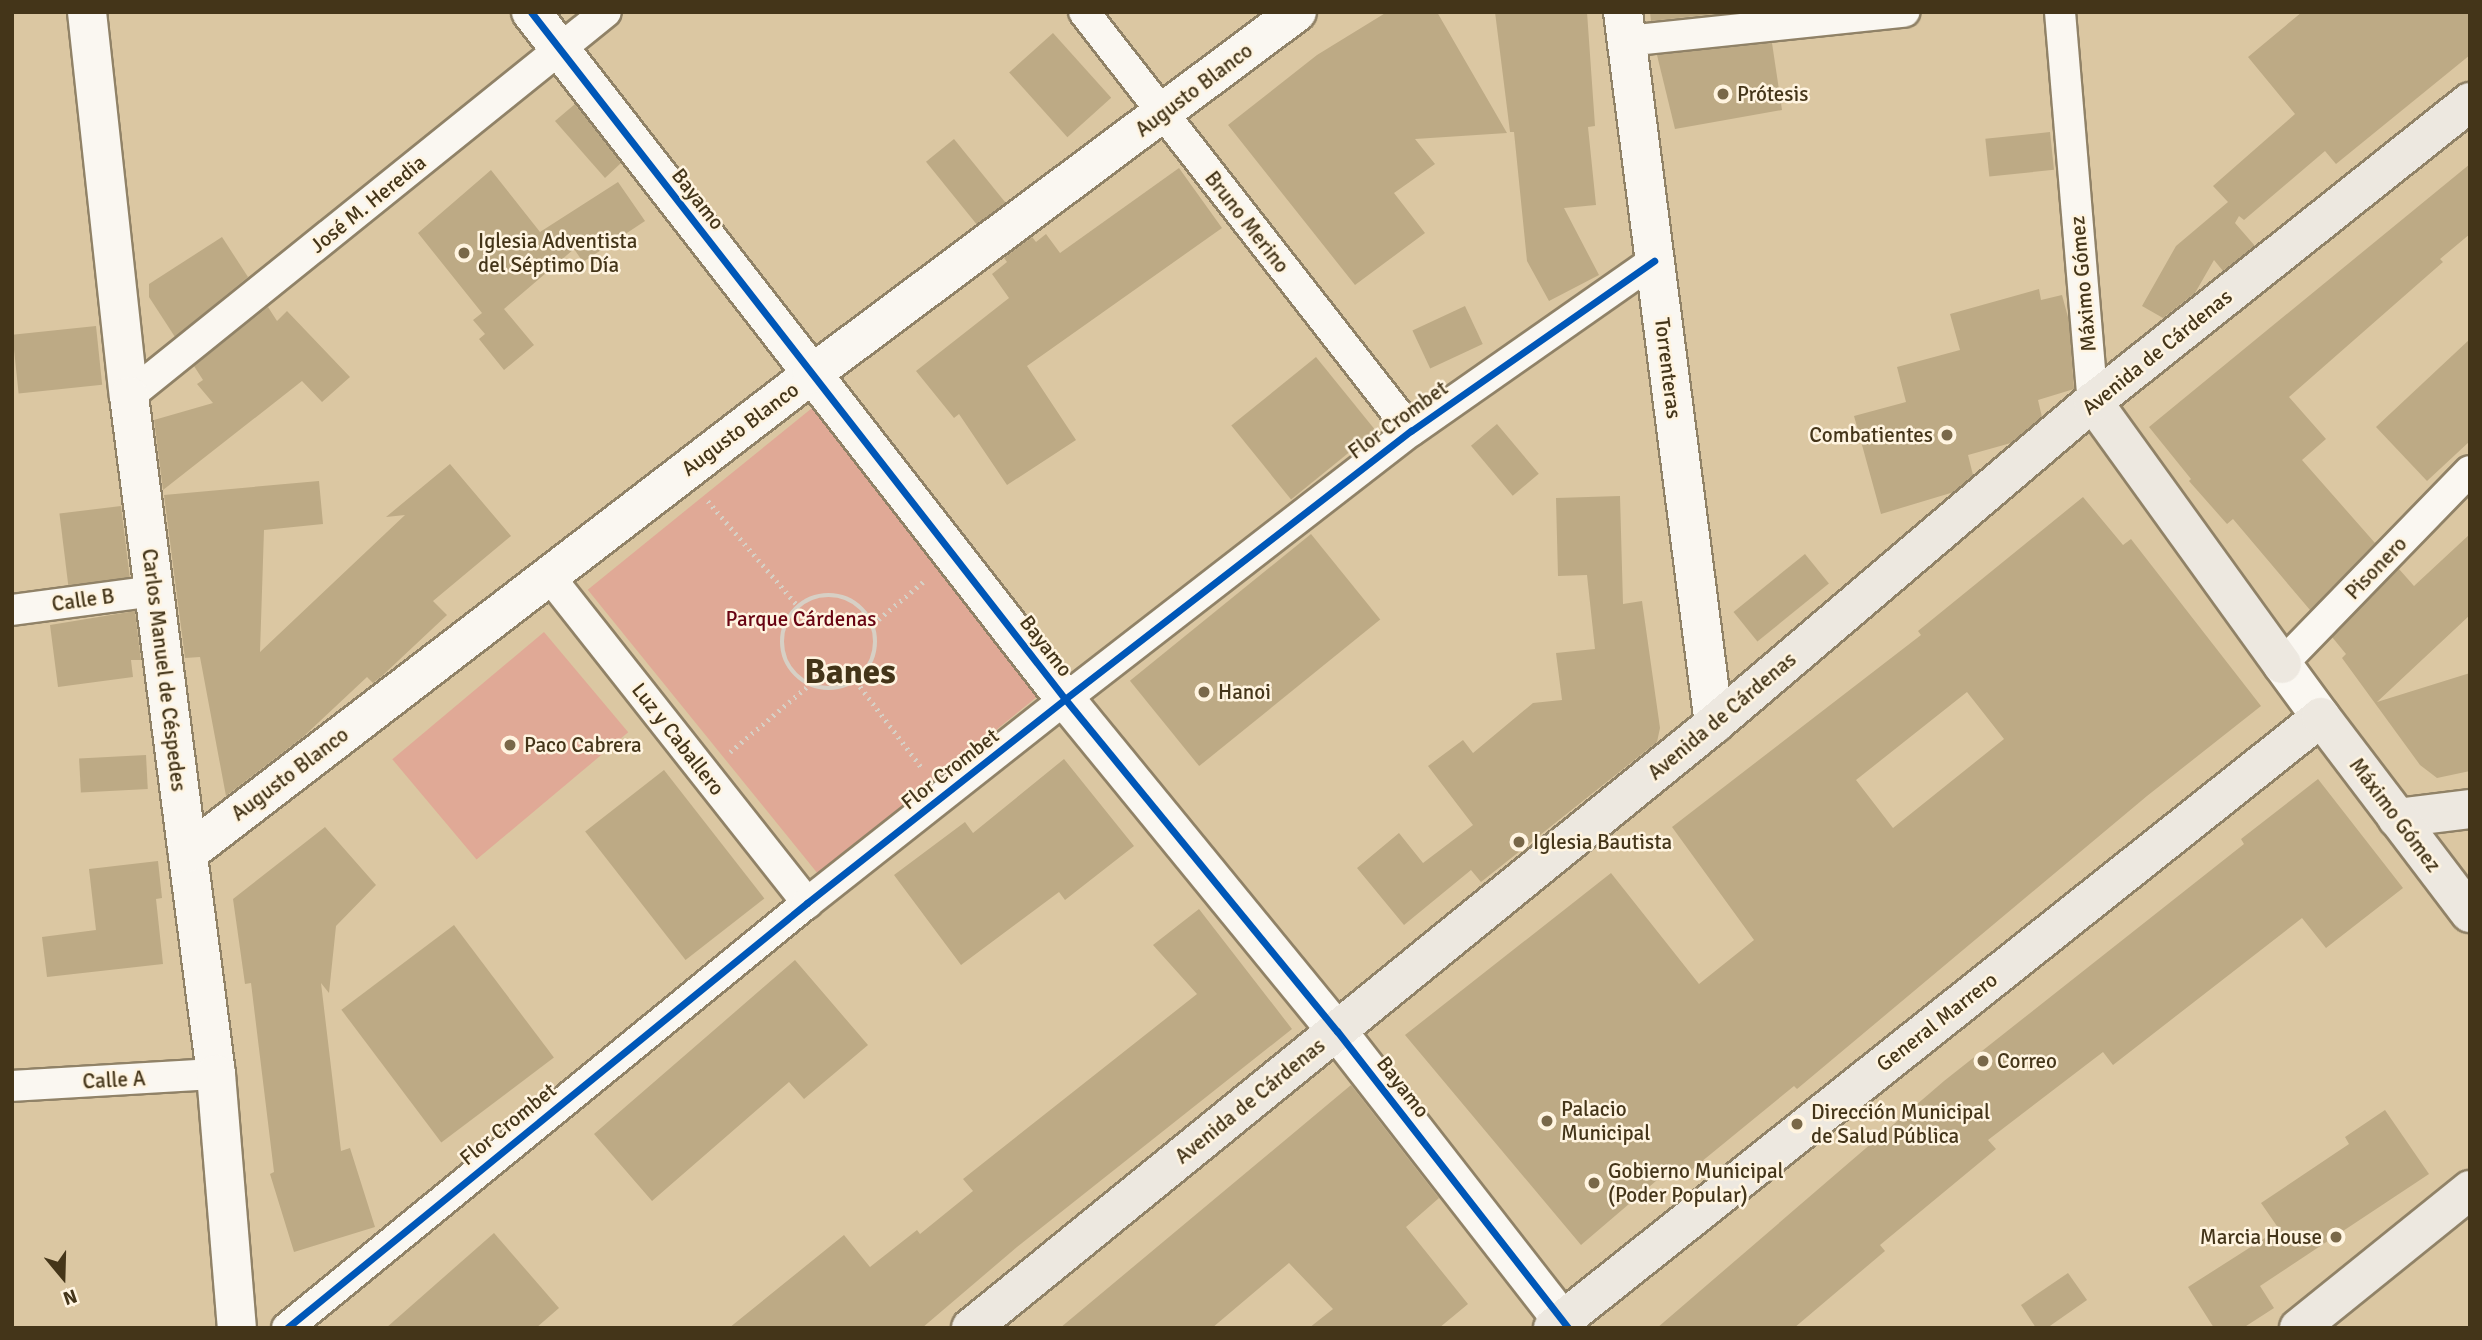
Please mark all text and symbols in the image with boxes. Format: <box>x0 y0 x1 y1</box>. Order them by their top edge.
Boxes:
street label: Augusto Blanco <box>1130 38 1258 142</box>
place label: Prótesis <box>1737 81 1808 107</box>
marker: Prótesis <box>1715 86 1731 102</box>
street label: José M. Heredia <box>305 150 431 258</box>
street label: Bayamo <box>666 163 730 235</box>
street label: Bruno Merino <box>1199 166 1295 278</box>
street label: Máximo Gómez <box>2065 215 2101 353</box>
place label: Iglesia Adventista del Séptimo Día <box>478 228 637 278</box>
marker: Iglesia Adventista del Séptimo Día <box>456 245 472 261</box>
street label: Avenida de Cárdenas <box>2077 284 2237 420</box>
street label: Torrenteras <box>1649 316 1687 420</box>
street label: Flor Crombet <box>1343 375 1453 465</box>
street label: Augusto Blanco <box>676 377 804 481</box>
place label: Combatientes <box>1809 422 1933 448</box>
marker: Combatientes <box>1939 427 1955 443</box>
street label: Pisonero <box>2340 531 2412 605</box>
street label: Carlos Manuel de Céspedes <box>137 547 191 793</box>
street label: Calle B <box>50 583 116 617</box>
park label: Parque Cárdenas <box>726 606 876 632</box>
street label: Bayamo <box>1014 610 1078 682</box>
street label: Avenida de Cárdenas <box>1643 647 1801 785</box>
district label: Banes <box>804 651 896 693</box>
street label: Luz y Caballero <box>626 678 730 800</box>
place label: Hanoi <box>1218 679 1271 705</box>
marker: Hanoi <box>1196 684 1212 700</box>
street label: Augusto Blanco <box>226 722 354 826</box>
street label: Flor Crombet <box>896 723 1004 815</box>
place label: Paco Cabrera <box>524 732 642 758</box>
marker: Paco Cabrera <box>502 737 518 753</box>
street label: Máximo Gómez <box>2344 753 2446 877</box>
place label: Iglesia Bautista <box>1533 829 1672 855</box>
marker: Iglesia Bautista <box>1511 834 1527 850</box>
street label: General Marrero <box>1872 967 2002 1077</box>
street label: Avenida de Cárdenas <box>1170 1033 1330 1169</box>
place label: Correo <box>1997 1048 2057 1074</box>
street label: Bayamo <box>1371 1051 1435 1123</box>
marker: Correo <box>1975 1053 1991 1069</box>
street label: Calle A <box>82 1066 146 1094</box>
street label: Flor Crombet <box>455 1077 561 1171</box>
place label: Palacio Municipal <box>1561 1096 1650 1146</box>
place label: Dirección Municipal de Salud Pública <box>1811 1099 1990 1149</box>
marker: Palacio Municipal <box>1539 1113 1555 1129</box>
marker: Dirección Municipal de Salud Pública <box>1789 1116 1805 1132</box>
place label: Gobierno Municipal (Poder Popular) <box>1608 1158 1784 1208</box>
marker: Gobierno Municipal (Poder Popular) <box>1586 1175 1602 1191</box>
place label: Marcia House <box>2200 1224 2322 1250</box>
marker: Marcia House <box>2328 1229 2344 1245</box>
north arrow <box>28 1242 98 1312</box>
text: N <box>60 1283 80 1310</box>

